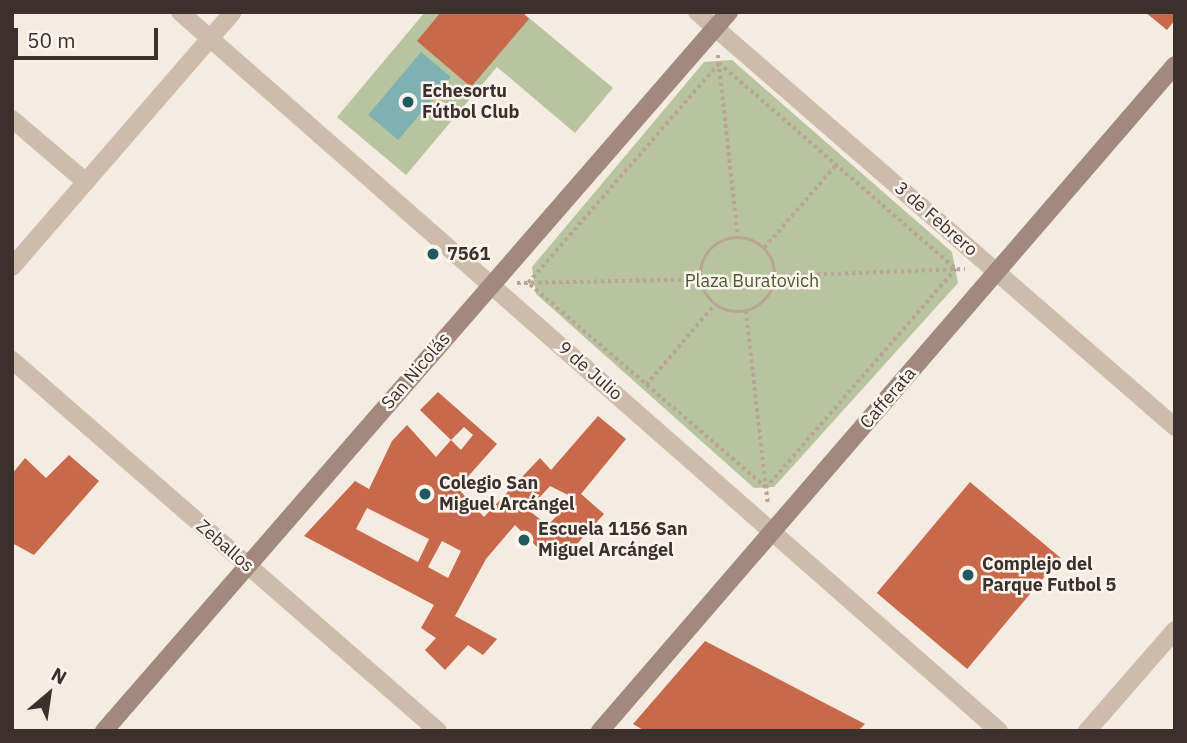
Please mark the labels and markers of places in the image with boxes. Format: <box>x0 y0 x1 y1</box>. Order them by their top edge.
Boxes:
place label: Echesortu Fútbol Club <box>422 81 519 124</box>
marker: Echesortu Fútbol Club <box>400 94 416 110</box>
place label: 7561 <box>447 243 490 265</box>
marker: 7561 <box>425 246 441 262</box>
place label: Colegio San Miguel Arcángel <box>439 473 574 516</box>
marker: Colegio San Miguel Arcángel <box>417 486 433 502</box>
place label: Escuela 1156 San Miguel Arcángel <box>538 519 688 562</box>
marker: Escuela 1156 San Miguel Arcángel <box>516 532 532 548</box>
place label: Complejo del Parque Futbol 5 <box>982 554 1116 596</box>
marker: Complejo del Parque Futbol 5 <box>960 567 976 583</box>

